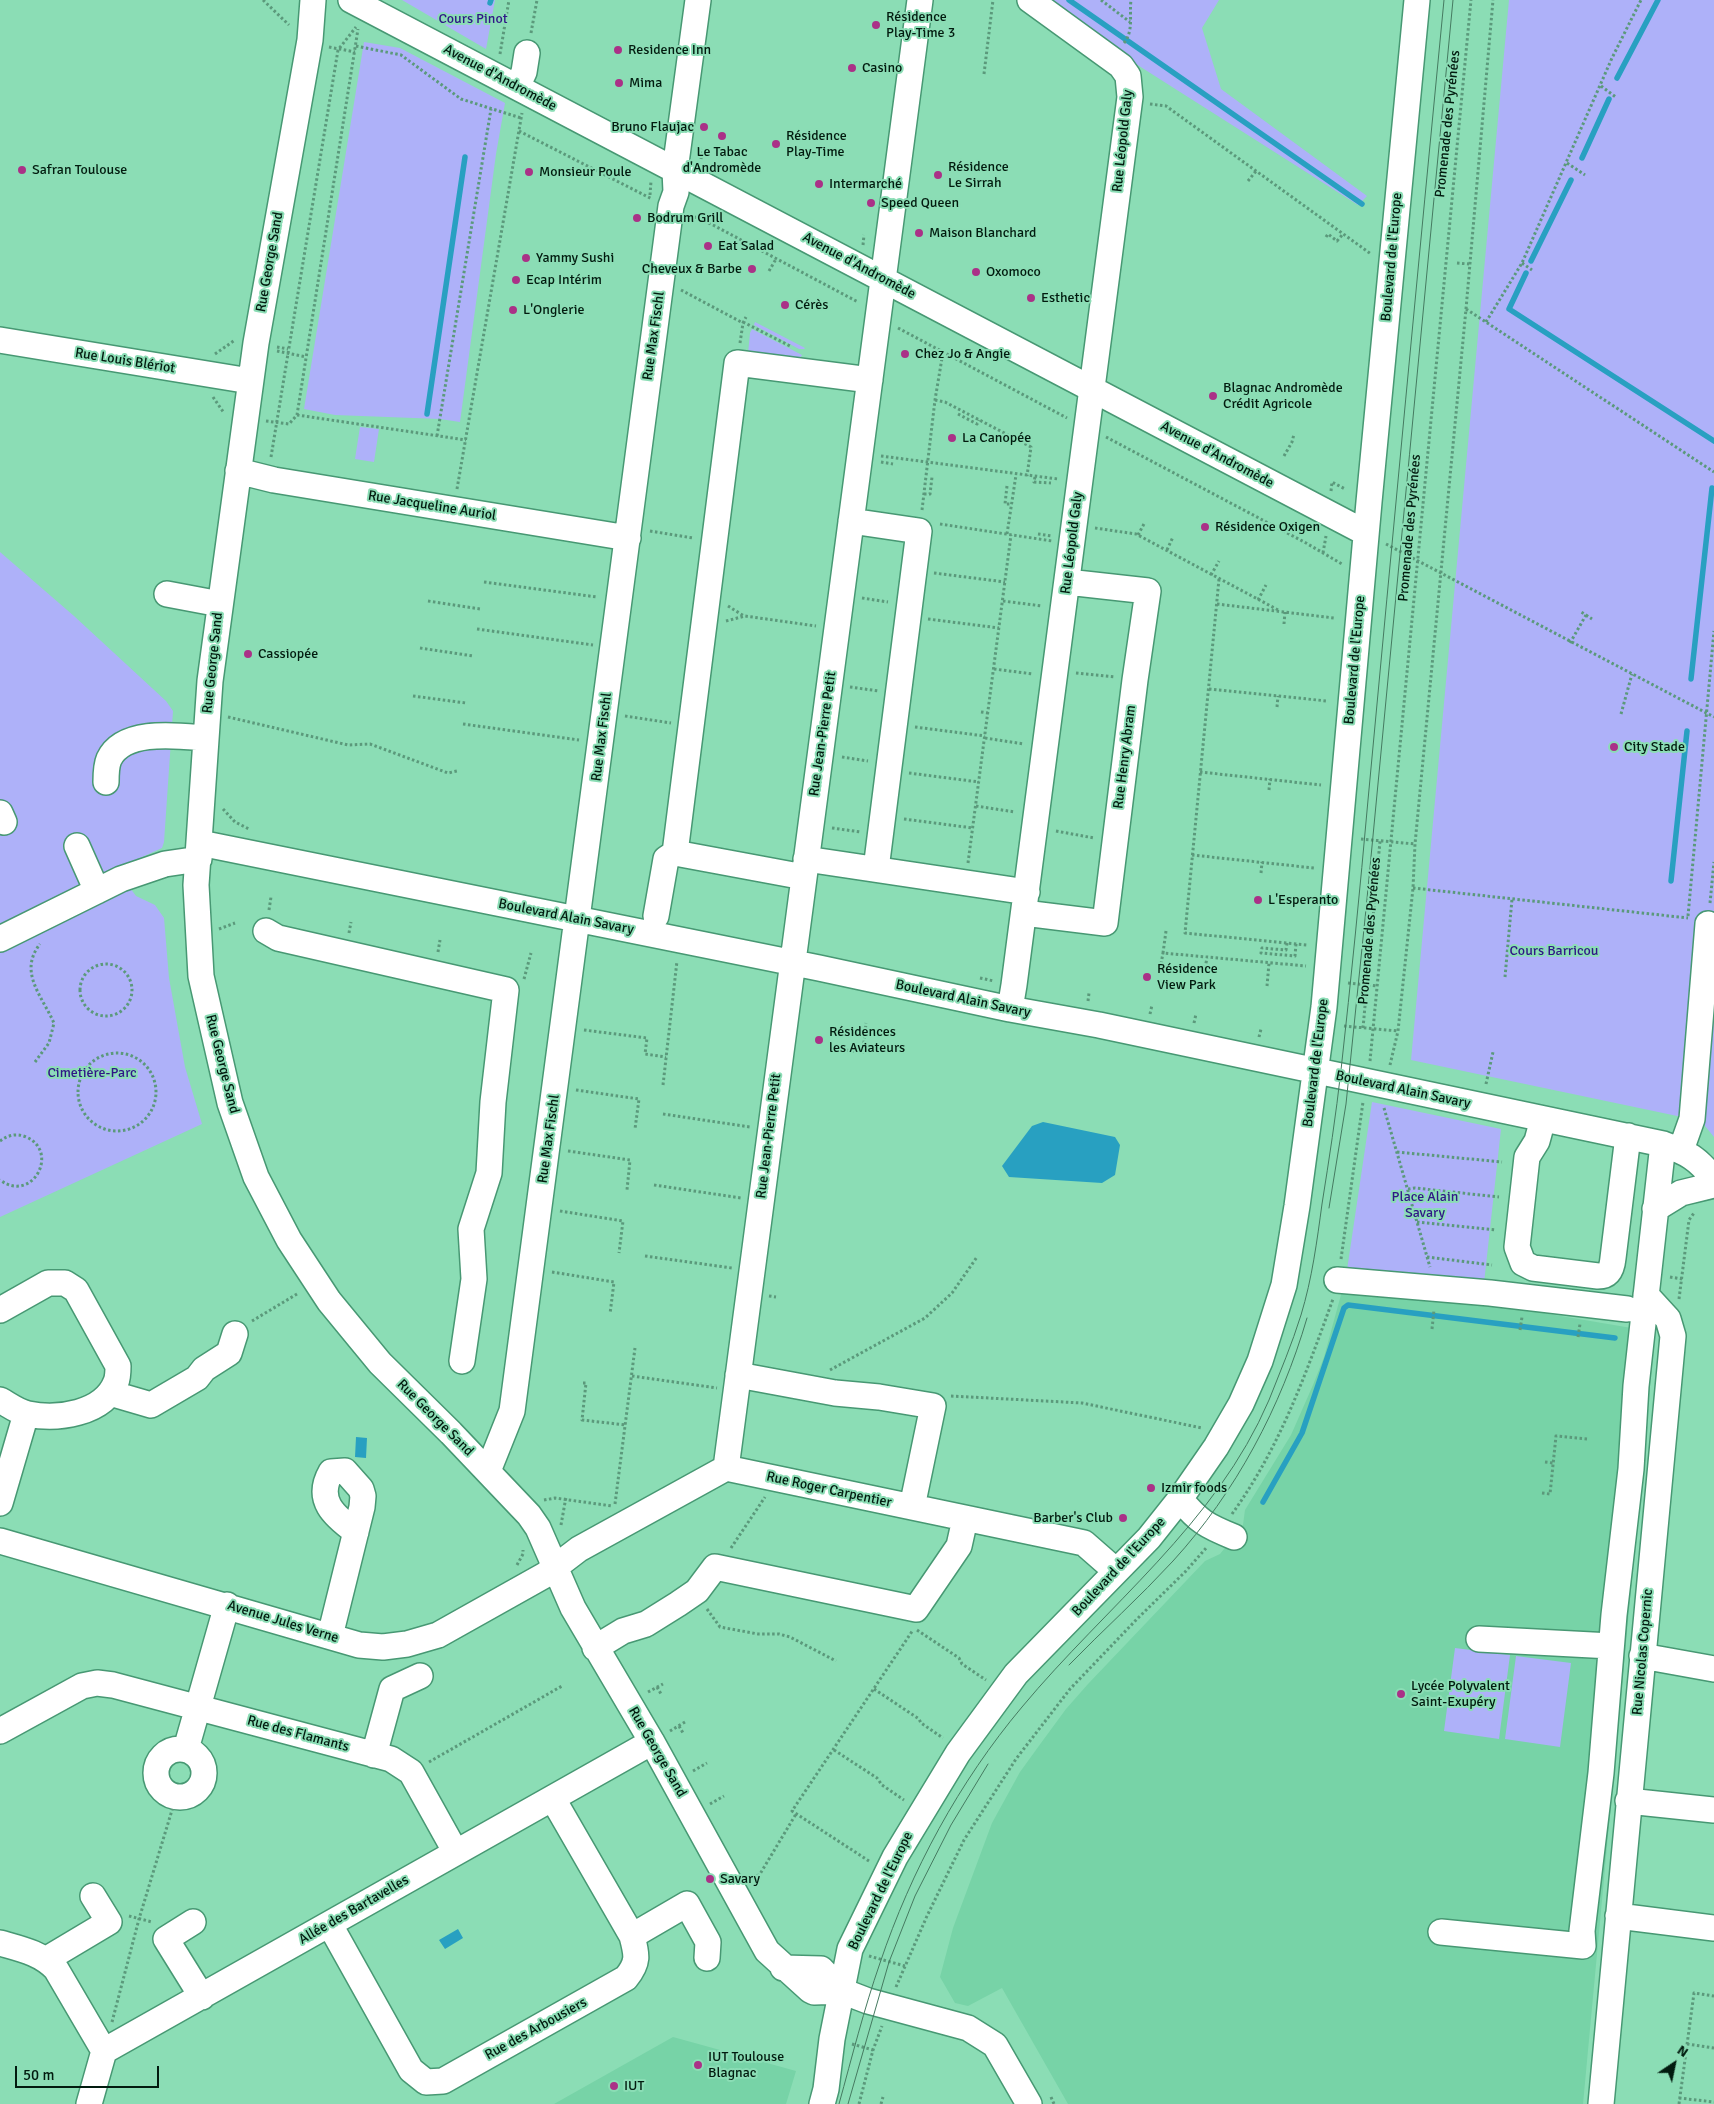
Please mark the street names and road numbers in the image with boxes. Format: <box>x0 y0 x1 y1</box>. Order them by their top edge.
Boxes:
street label: Avenue d'Andromède <box>441 41 559 115</box>
street label: Promenade des Pyrénées <box>1432 50 1464 198</box>
street label: Rue Léopold Galy <box>1109 89 1137 193</box>
street label: Boulevard de l'Europe <box>1378 192 1406 322</box>
street label: Rue George Sand <box>253 211 287 313</box>
street label: Avenue d'Andromède <box>800 229 918 303</box>
street label: Rue Max Fischl <box>639 291 669 381</box>
street label: Rue Louis Blériot <box>74 345 176 377</box>
street label: Avenue d'Andromède <box>1158 418 1276 492</box>
street label: Promenade des Pyrénées <box>1395 454 1425 602</box>
street label: Rue Jacqueline Auriol <box>367 488 497 524</box>
street label: Rue Léopold Galy <box>1057 491 1087 595</box>
street label: Boulevard de l'Europe <box>1341 595 1369 725</box>
street label: Rue George Sand <box>199 612 227 714</box>
street label: Rue Jean-Pierre Petit <box>806 671 840 797</box>
street label: Rue Max Fischl <box>588 692 616 782</box>
street label: Rue Henry Abram <box>1110 704 1140 810</box>
street label: Promenade des Pyrénées <box>1355 857 1385 1005</box>
street label: Boulevard Alain Savary <box>497 896 635 938</box>
street label: Boulevard Alain Savary <box>894 976 1032 1022</box>
street label: Boulevard de l'Europe <box>1300 998 1332 1128</box>
street label: Rue George Sand <box>202 1013 242 1115</box>
street label: Boulevard Alain Savary <box>1334 1067 1472 1113</box>
street label: Rue Jean-Pierre Petit <box>753 1073 785 1199</box>
street label: Rue Max Fischl <box>534 1094 564 1184</box>
street label: Rue George Sand <box>393 1376 477 1460</box>
street label: Rue Roger Carpentier <box>765 1469 893 1511</box>
street label: Boulevard de l'Europe <box>1069 1514 1169 1620</box>
street label: Rue Nicolas Copernic <box>1629 1588 1657 1716</box>
street label: Avenue Jules Verne <box>225 1597 341 1647</box>
street label: Rue George Sand <box>624 1704 690 1800</box>
street label: Rue des Flamants <box>245 1712 351 1756</box>
street label: Boulevard de l'Europe <box>845 1829 917 1953</box>
street label: Allée des Bartavelles <box>296 1872 412 1948</box>
street label: Rue des Arbousiers <box>482 1994 590 2064</box>

